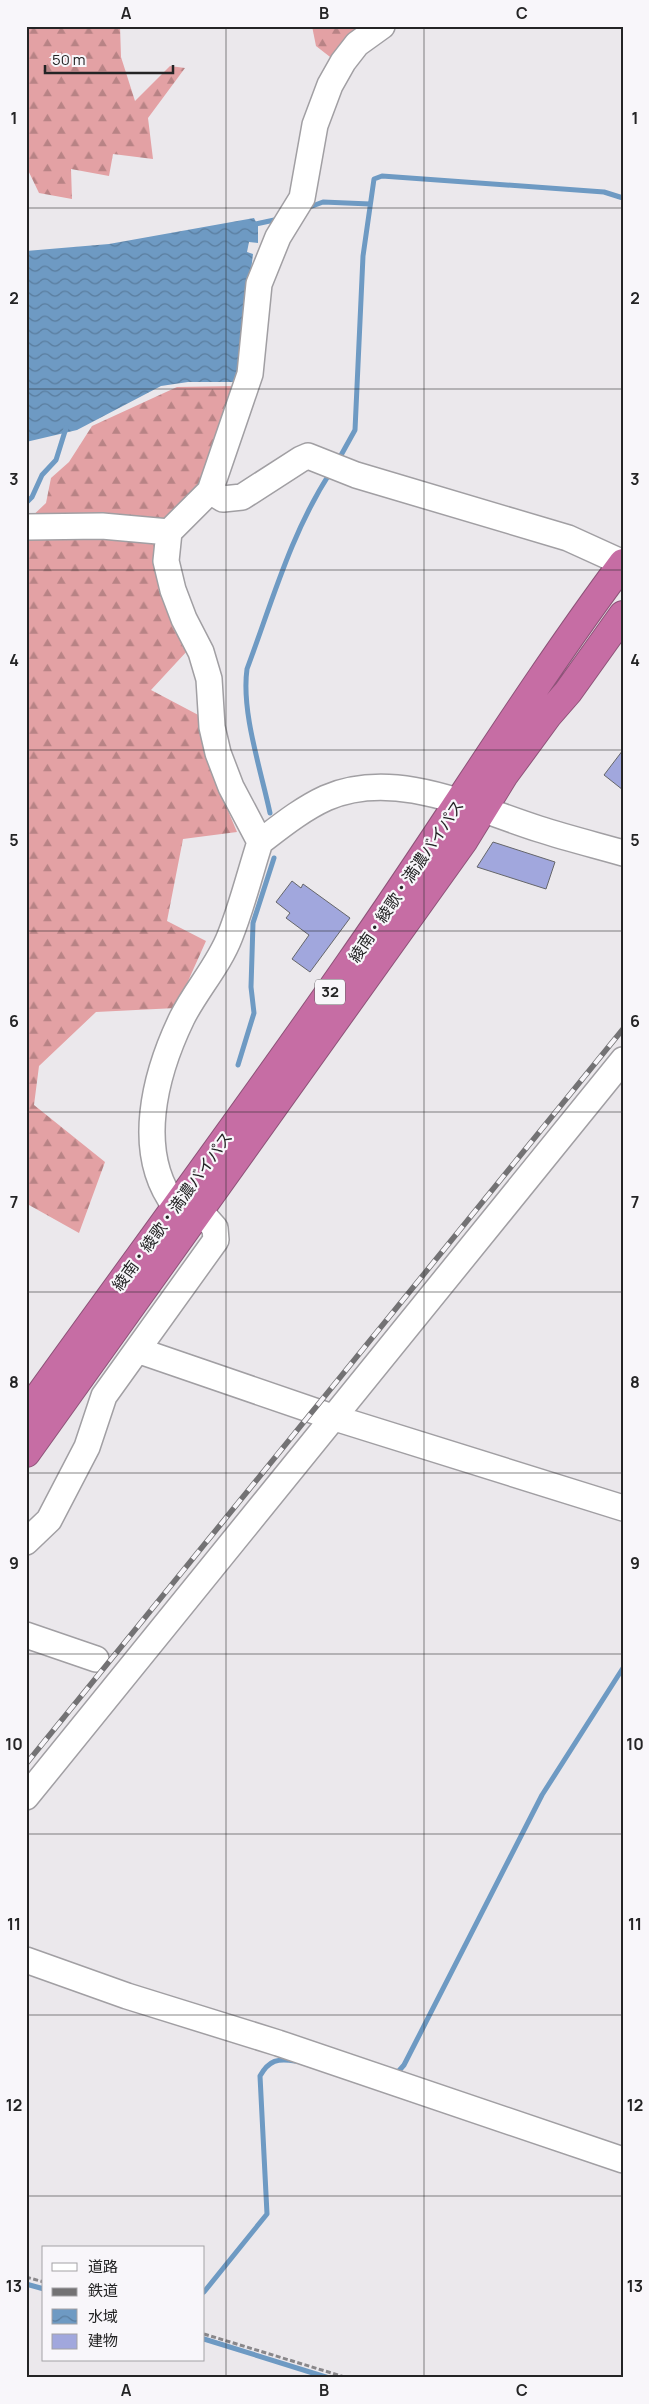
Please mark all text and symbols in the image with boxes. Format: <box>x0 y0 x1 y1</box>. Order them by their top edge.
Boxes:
text: A <box>121 2 132 24</box>
text: B <box>319 2 329 24</box>
text: C <box>516 2 528 24</box>
scale bar <box>45 42 172 74</box>
text: 50 m <box>52 49 86 70</box>
text: 1 <box>10 107 18 129</box>
text: 1 <box>631 107 639 129</box>
text: 2 <box>9 287 19 309</box>
text: 2 <box>630 287 640 309</box>
text: 3 <box>9 468 19 490</box>
text: 3 <box>630 468 640 490</box>
text: 4 <box>9 649 19 671</box>
text: 4 <box>630 649 640 671</box>
street label: 綾南・綾歌・満濃バイパス <box>343 795 469 967</box>
text: 5 <box>9 829 19 851</box>
text: 5 <box>630 829 640 851</box>
road number: 32 <box>315 980 345 1004</box>
text: 6 <box>9 1010 19 1032</box>
text: 6 <box>630 1010 640 1032</box>
street label: 綾南・綾歌・満濃バイパス <box>107 1127 237 1295</box>
text: 7 <box>10 1191 18 1213</box>
text: 7 <box>631 1191 639 1213</box>
text: 8 <box>9 1371 19 1393</box>
text: 8 <box>630 1371 640 1393</box>
text: 9 <box>9 1552 19 1574</box>
text: 9 <box>630 1552 640 1574</box>
text: 10 <box>5 1733 23 1755</box>
text: 10 <box>626 1733 644 1755</box>
text: 11 <box>7 1913 21 1935</box>
text: 11 <box>628 1913 642 1935</box>
text: 12 <box>6 2094 22 2116</box>
text: 12 <box>627 2094 643 2116</box>
legend <box>42 2246 205 2362</box>
text: 道路 <box>88 2256 118 2277</box>
text: 13 <box>6 2275 22 2297</box>
text: 13 <box>627 2275 643 2297</box>
text: 鉄道 <box>88 2280 118 2301</box>
text: 水域 <box>88 2306 118 2327</box>
text: 建物 <box>88 2330 118 2351</box>
text: A <box>121 2379 132 2401</box>
text: B <box>319 2379 329 2401</box>
text: C <box>516 2379 528 2401</box>

